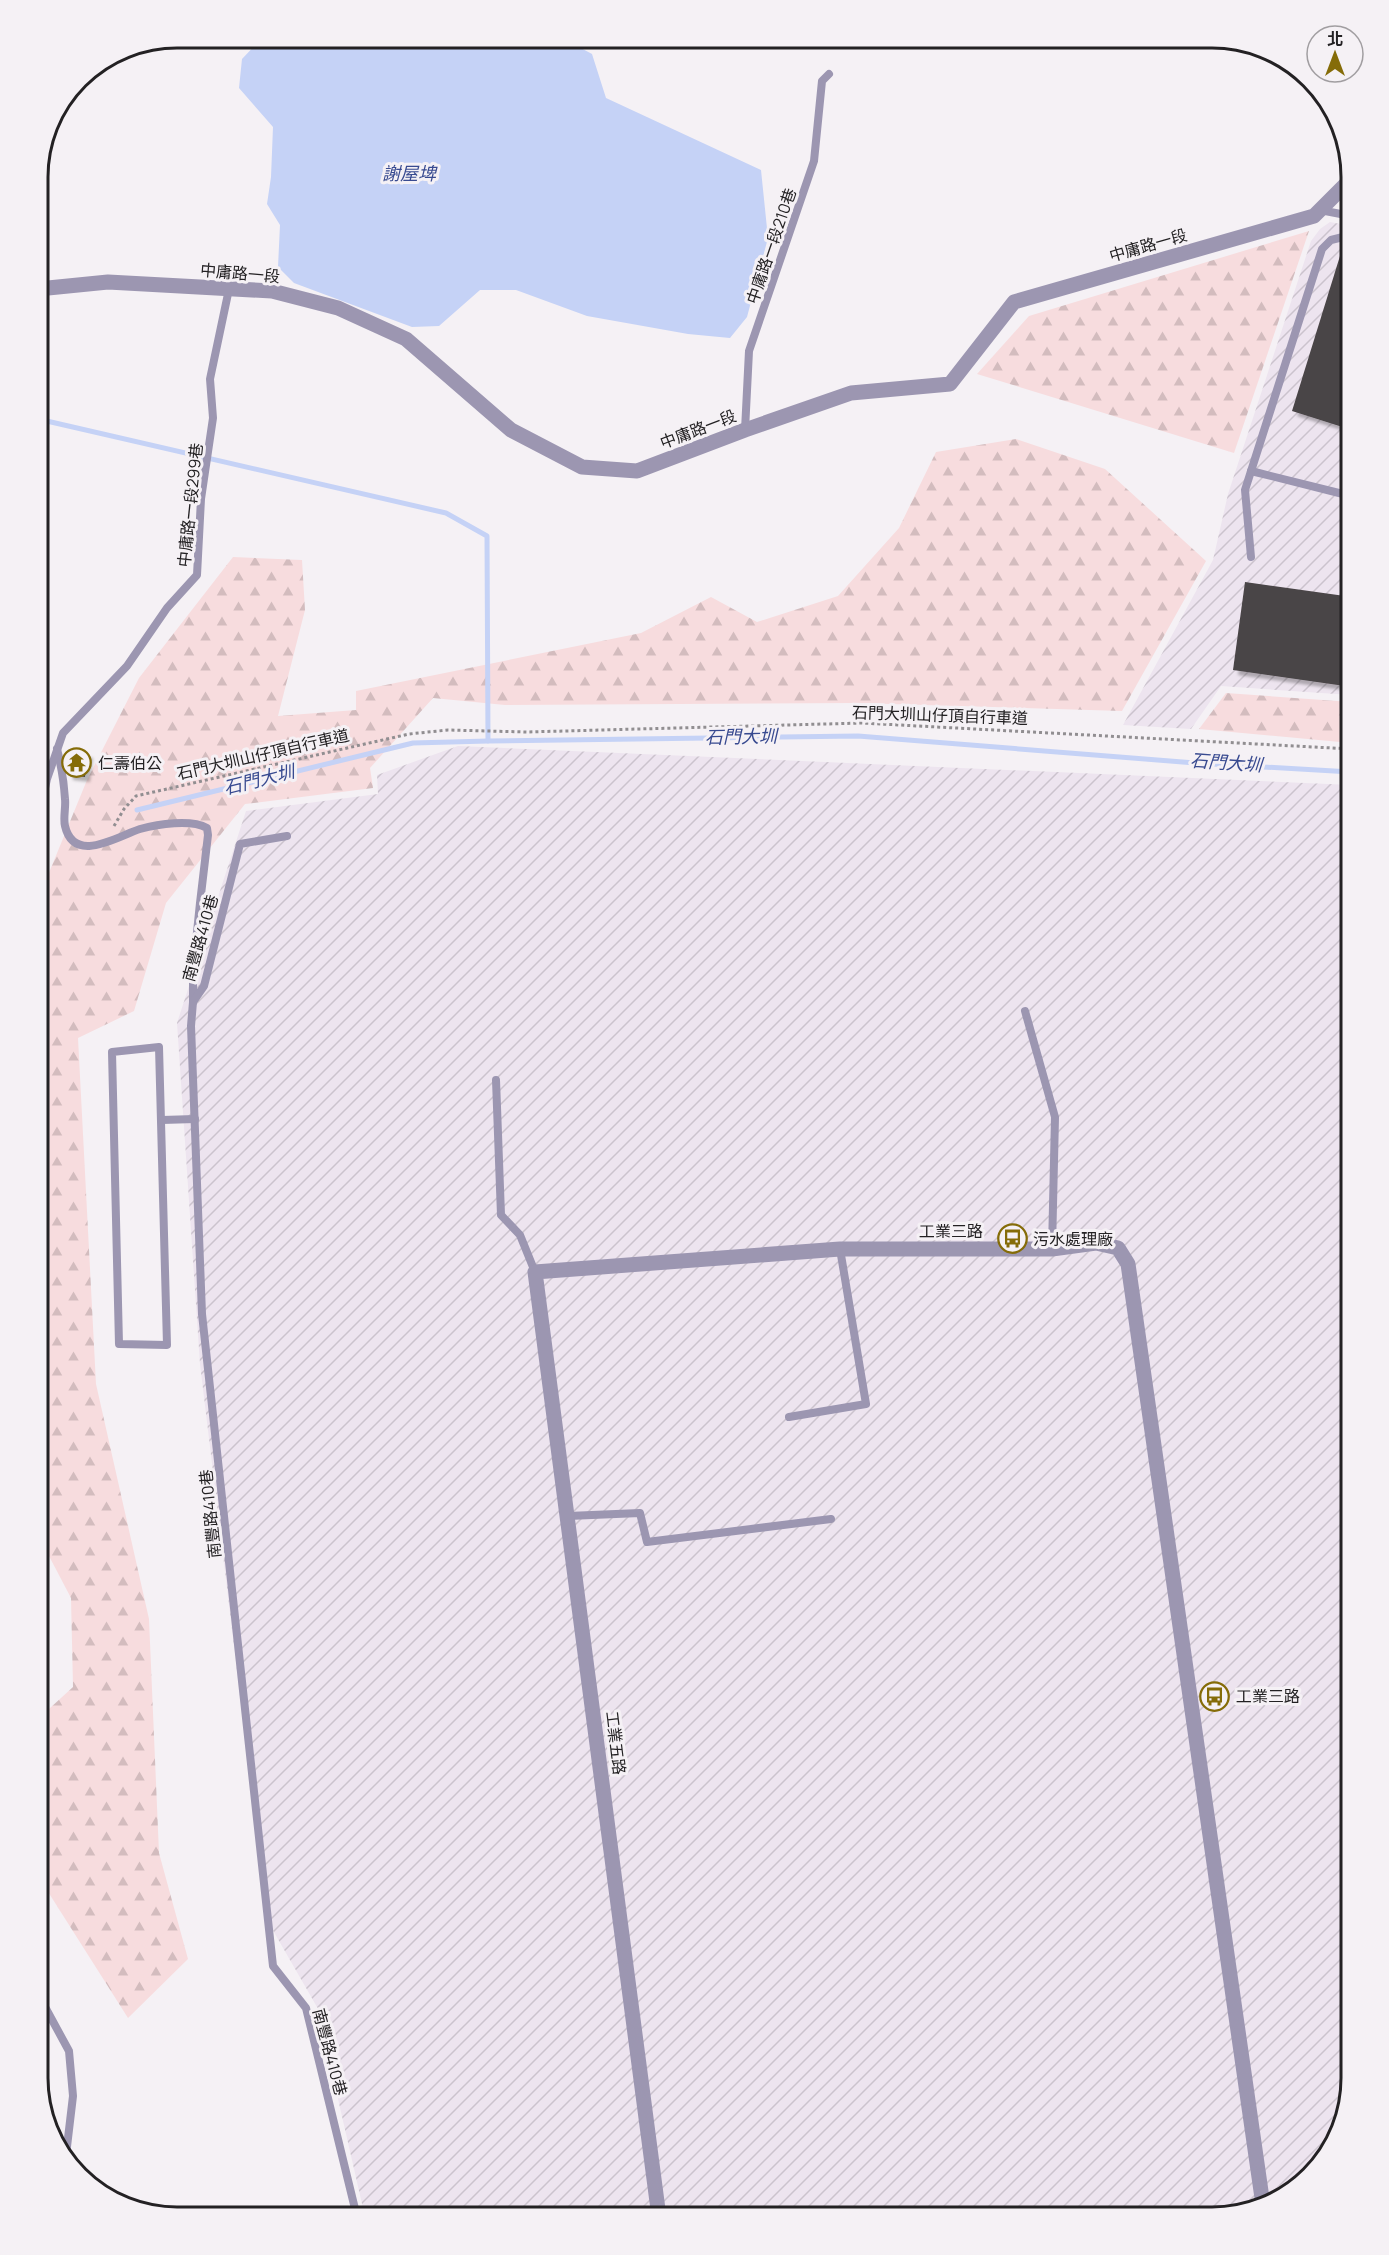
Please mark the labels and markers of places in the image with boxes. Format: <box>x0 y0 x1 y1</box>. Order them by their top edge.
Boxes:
temple icon: 仁壽伯公 <box>61 747 93 779</box>
place label: 仁壽伯公 <box>98 752 162 774</box>
bus stop icon: 污水處理廠 <box>996 1223 1028 1255</box>
place label: 污水處理廠 <box>1033 1228 1113 1250</box>
bus stop icon: 工業三路 <box>1199 1680 1231 1712</box>
place label: 工業三路 <box>1236 1685 1300 1707</box>

